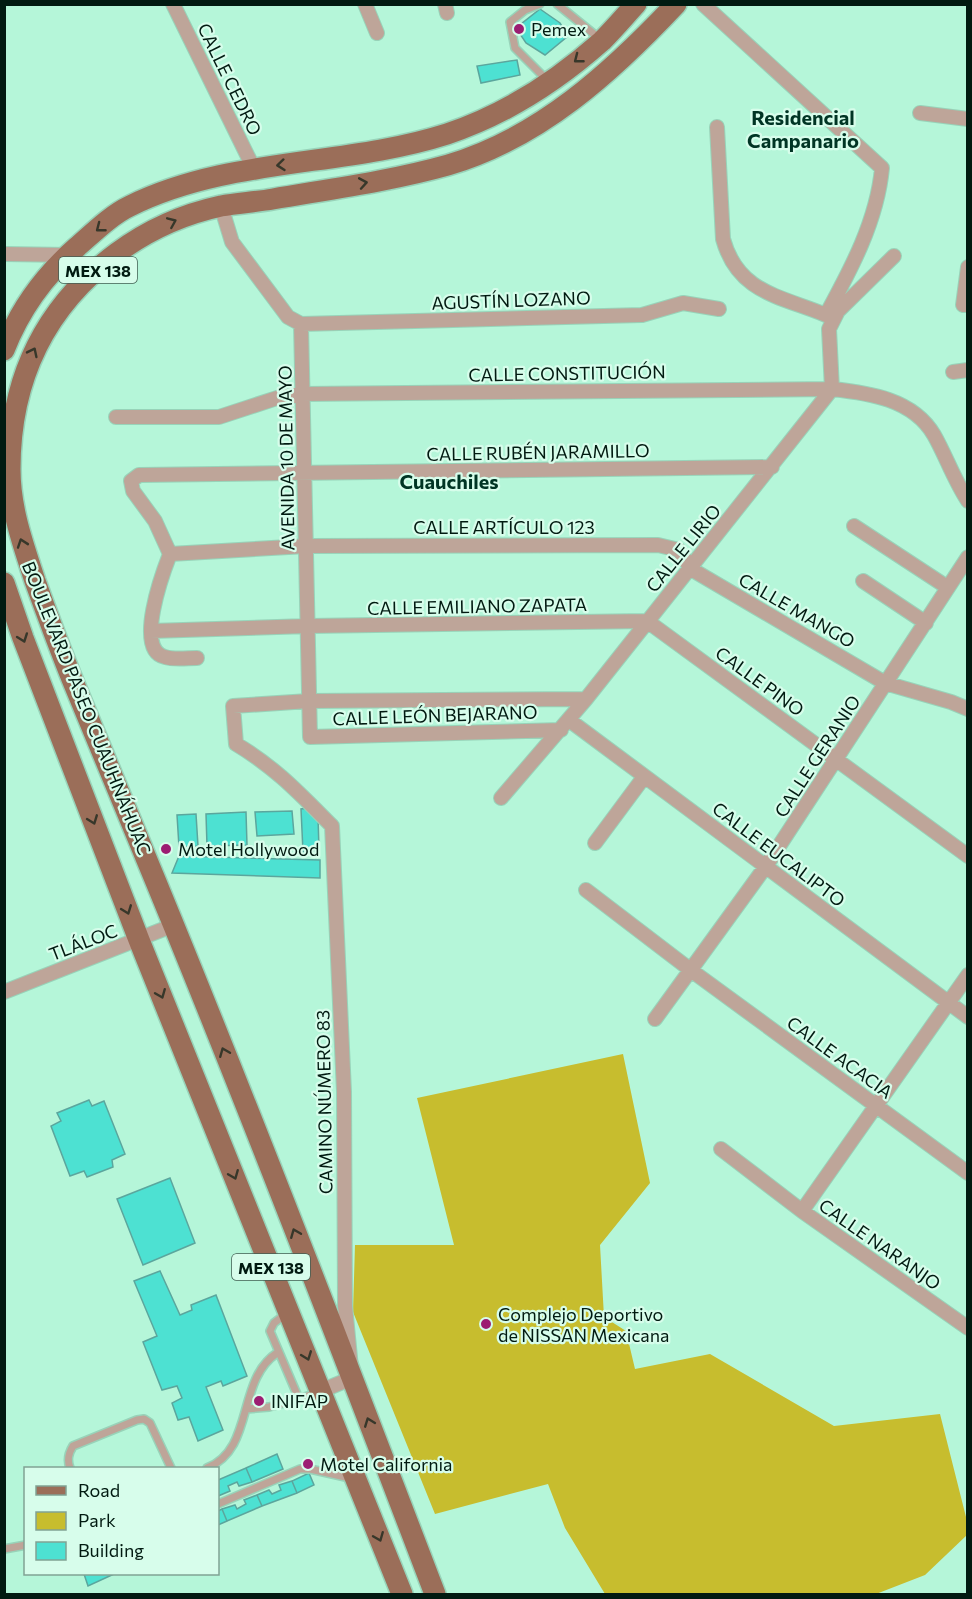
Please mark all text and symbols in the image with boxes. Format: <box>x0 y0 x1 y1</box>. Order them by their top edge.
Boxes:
place label: Pemex <box>531 18 587 40</box>
street label: CALLE CEDRO <box>193 19 267 139</box>
marker: Pemex <box>512 22 526 36</box>
one-way arrow <box>574 51 585 62</box>
district label: Residencial Campanario <box>747 105 859 152</box>
one-way arrow <box>277 159 286 171</box>
one-way arrow <box>358 177 368 190</box>
one-way arrow <box>166 217 177 229</box>
one-way arrow <box>95 220 106 231</box>
road number: MEX 138 <box>59 257 137 283</box>
street label: AGUSTÍN LOZANO <box>431 286 591 314</box>
one-way arrow <box>26 348 38 359</box>
street label: CALLE CONSTITUCIÓN <box>468 360 666 386</box>
street label: AVENIDA 10 DE MAYO <box>273 365 299 551</box>
street label: CALLE RUBÉN JARAMILLO <box>426 439 650 465</box>
district label: Cuauchiles <box>399 469 499 493</box>
street label: CALLE LIRIO <box>641 500 725 596</box>
street label: CALLE ARTÍCULO 123 <box>413 516 595 538</box>
one-way arrow <box>17 538 30 549</box>
street label: BOULEVARD PASEO CUAUHNÁHUAC <box>18 558 156 858</box>
street label: CALLE MANGO <box>735 568 859 652</box>
street label: CALLE EMILIANO ZAPATA <box>367 593 587 619</box>
one-way arrow <box>15 632 28 643</box>
street label: CALLE PINO <box>711 642 809 720</box>
street label: CALLE GERANIO <box>769 691 865 821</box>
street label: CALLE LEÓN BEJARANO <box>332 700 538 730</box>
street label: CALLE EUCALIPTO <box>708 797 850 911</box>
one-way arrow <box>86 814 98 825</box>
place label: Motel Hollywood <box>178 838 319 860</box>
marker: Motel Hollywood <box>159 842 173 856</box>
one-way arrow <box>120 904 133 915</box>
street label: TLÁLOC <box>46 919 120 965</box>
one-way arrow <box>154 988 166 999</box>
street label: CAMINO NÚMERO 83 <box>311 1010 337 1194</box>
street label: CALLE ACACIA <box>783 1011 897 1103</box>
one-way arrow <box>219 1047 231 1058</box>
one-way arrow <box>227 1169 239 1180</box>
street label: CALLE NARANJO <box>815 1194 945 1294</box>
one-way arrow <box>290 1229 303 1239</box>
road number: MEX 138 <box>232 1254 310 1280</box>
place label: Complejo Deportivo de NISSAN Mexicana <box>498 1303 669 1346</box>
marker: Complejo Deportivo de NISSAN Mexicana <box>479 1317 493 1331</box>
one-way arrow <box>300 1350 312 1361</box>
place label: INIFAP <box>271 1390 328 1412</box>
marker: INIFAP <box>252 1394 266 1408</box>
one-way arrow <box>363 1417 376 1428</box>
place label: Motel California <box>320 1453 453 1475</box>
marker: Motel California <box>301 1457 315 1471</box>
legend <box>24 1467 219 1575</box>
text: Road <box>78 1479 120 1501</box>
text: Park <box>78 1509 116 1531</box>
one-way arrow <box>372 1531 384 1542</box>
text: Building <box>78 1539 144 1561</box>

